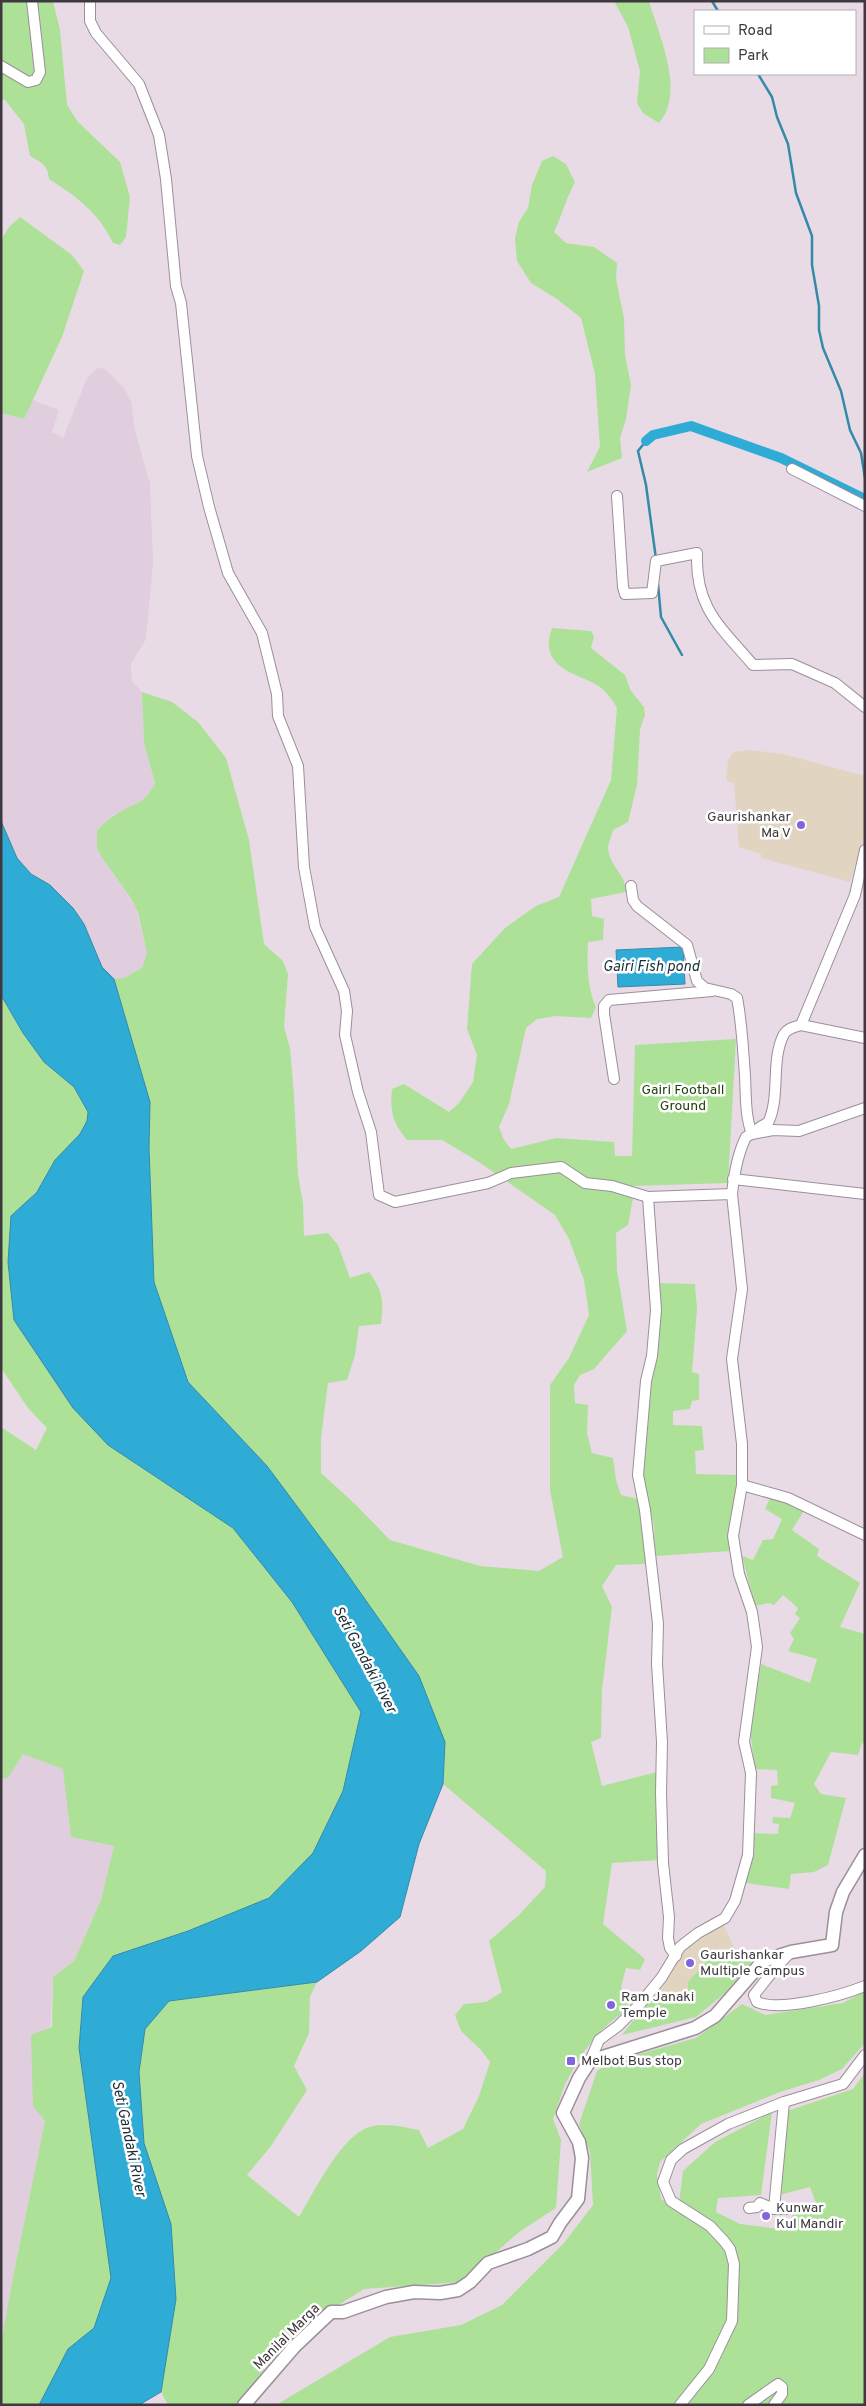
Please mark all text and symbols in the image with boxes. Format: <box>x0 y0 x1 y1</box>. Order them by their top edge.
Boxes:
legend <box>694 10 856 75</box>
text: Road <box>738 22 773 41</box>
text: Park <box>738 47 769 66</box>
place label: Gaurishankar Ma V <box>707 809 792 842</box>
marker: Gaurishankar Ma V <box>795 819 807 831</box>
water label: Gairi Fish pond <box>603 958 700 977</box>
park label: Gairi Football Ground <box>641 1082 725 1115</box>
water label: Seti Gandaki River <box>328 1603 401 1718</box>
place label: Gaurishankar Multiple Campus <box>700 1947 805 1980</box>
marker: Gaurishankar Multiple Campus <box>684 1957 696 1969</box>
place label: Ram Janaki Temple <box>621 1989 694 2022</box>
marker: Ram Janaki Temple <box>605 1999 617 2011</box>
place label: Melbot Bus stop <box>581 2053 682 2070</box>
marker: Melbot Bus stop <box>565 2055 577 2067</box>
water label: Seti Gandaki River <box>106 2079 150 2200</box>
place label: Kunwar Kul Mandir <box>776 2200 844 2233</box>
marker: Kunwar Kul Mandir <box>760 2210 772 2222</box>
street label: Manilal Marga <box>250 2300 324 2374</box>

